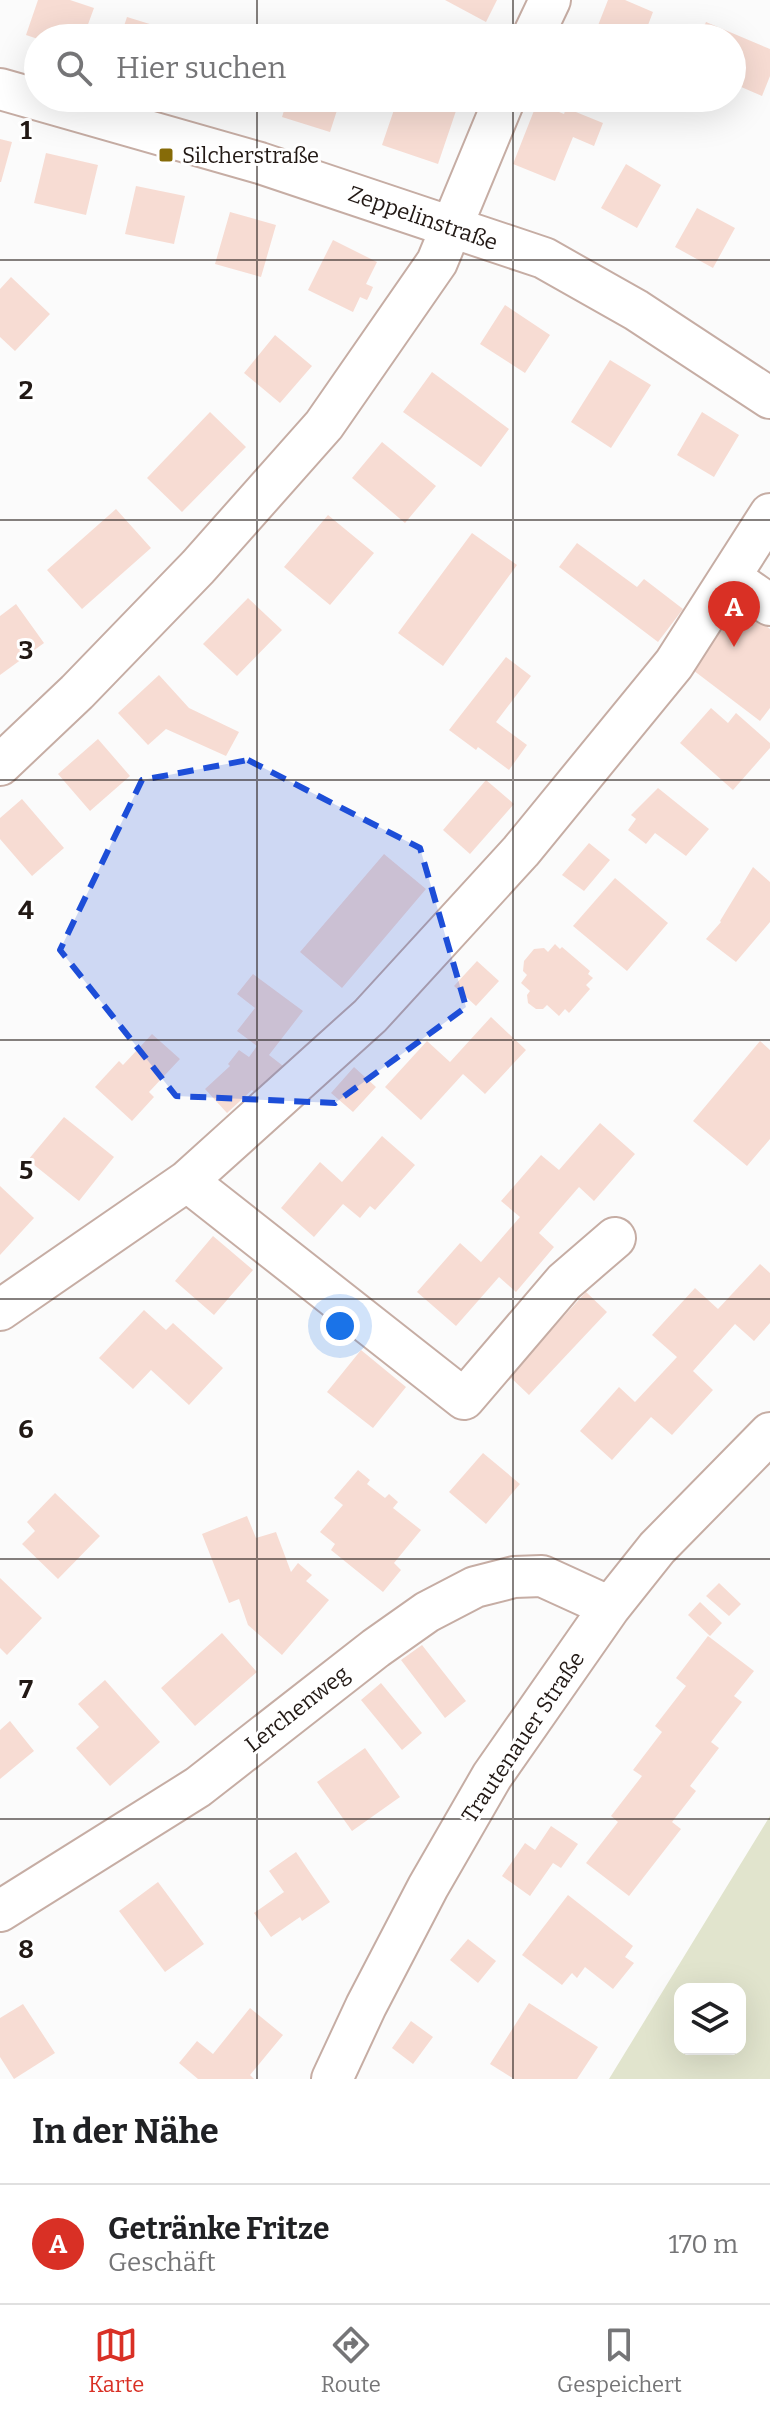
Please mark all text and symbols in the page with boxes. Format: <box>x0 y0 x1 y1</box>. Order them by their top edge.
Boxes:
search box <box>24 24 746 112</box>
icon: search <box>52 46 96 90</box>
text: Hier suchen <box>116 50 286 86</box>
text: 1 <box>20 115 32 146</box>
place label: Silcherstraße <box>182 142 319 169</box>
marker: Silcherstraße <box>157 146 175 164</box>
street label: Zeppelinstraße <box>345 180 501 256</box>
text: 2 <box>19 375 33 406</box>
pin: A <box>708 581 760 647</box>
text: 3 <box>19 635 33 666</box>
text: 4 <box>18 895 34 926</box>
text: 5 <box>19 1155 33 1186</box>
your location <box>320 1306 360 1346</box>
text: 6 <box>18 1414 34 1445</box>
street label: Trautenauer Straße <box>456 1646 590 1828</box>
street label: Lerchenweg <box>240 1660 354 1758</box>
text: 7 <box>19 1674 33 1705</box>
text: 8 <box>18 1934 34 1965</box>
map controls <box>674 1983 746 2055</box>
button: layers <box>674 1983 746 2055</box>
text: In der Nähe <box>32 2111 219 2152</box>
text: Getränke Fritze <box>108 2211 329 2247</box>
text: A <box>49 2229 67 2260</box>
text: 170 m <box>668 2229 738 2260</box>
text: Geschäft <box>108 2247 216 2278</box>
tab: Karte <box>88 2323 144 2398</box>
tab: Route <box>321 2323 381 2398</box>
tab: Gespeichert <box>557 2323 682 2398</box>

